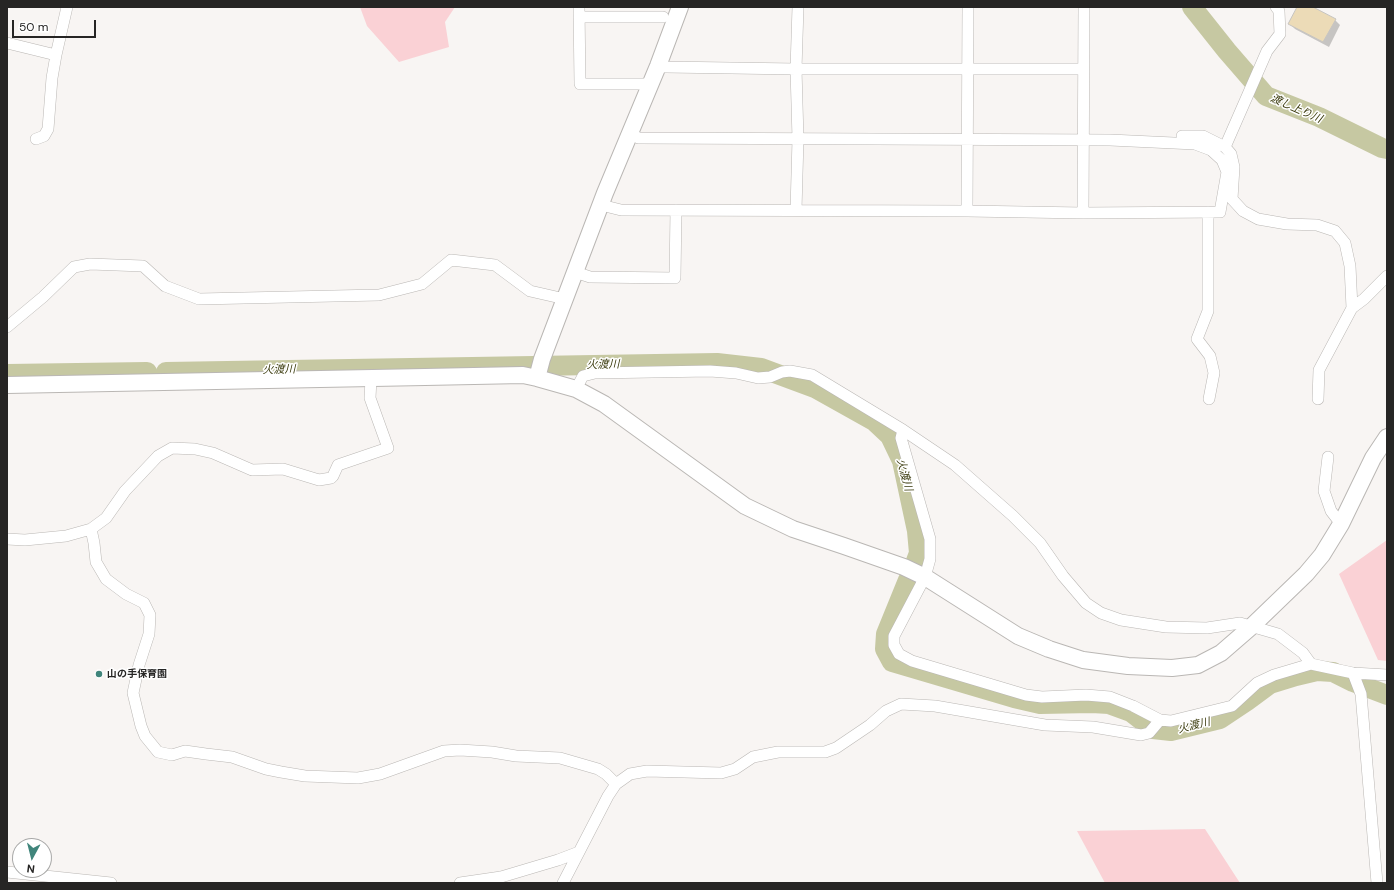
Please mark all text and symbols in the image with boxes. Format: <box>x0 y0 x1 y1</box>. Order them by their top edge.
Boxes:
scale bar <box>14 12 98 38</box>
text: 50 m <box>19 19 48 35</box>
water label: 渡し上り川 <box>1268 92 1324 126</box>
water label: 火渡川 <box>586 358 620 372</box>
water label: 火渡川 <box>262 363 296 377</box>
water label: 火渡川 <box>893 457 915 493</box>
place label: 山の手保育園 <box>107 668 167 680</box>
marker: 山の手保育園 <box>94 669 104 679</box>
water label: 火渡川 <box>1176 716 1212 736</box>
north arrow <box>12 838 52 878</box>
text: N <box>26 861 35 876</box>

